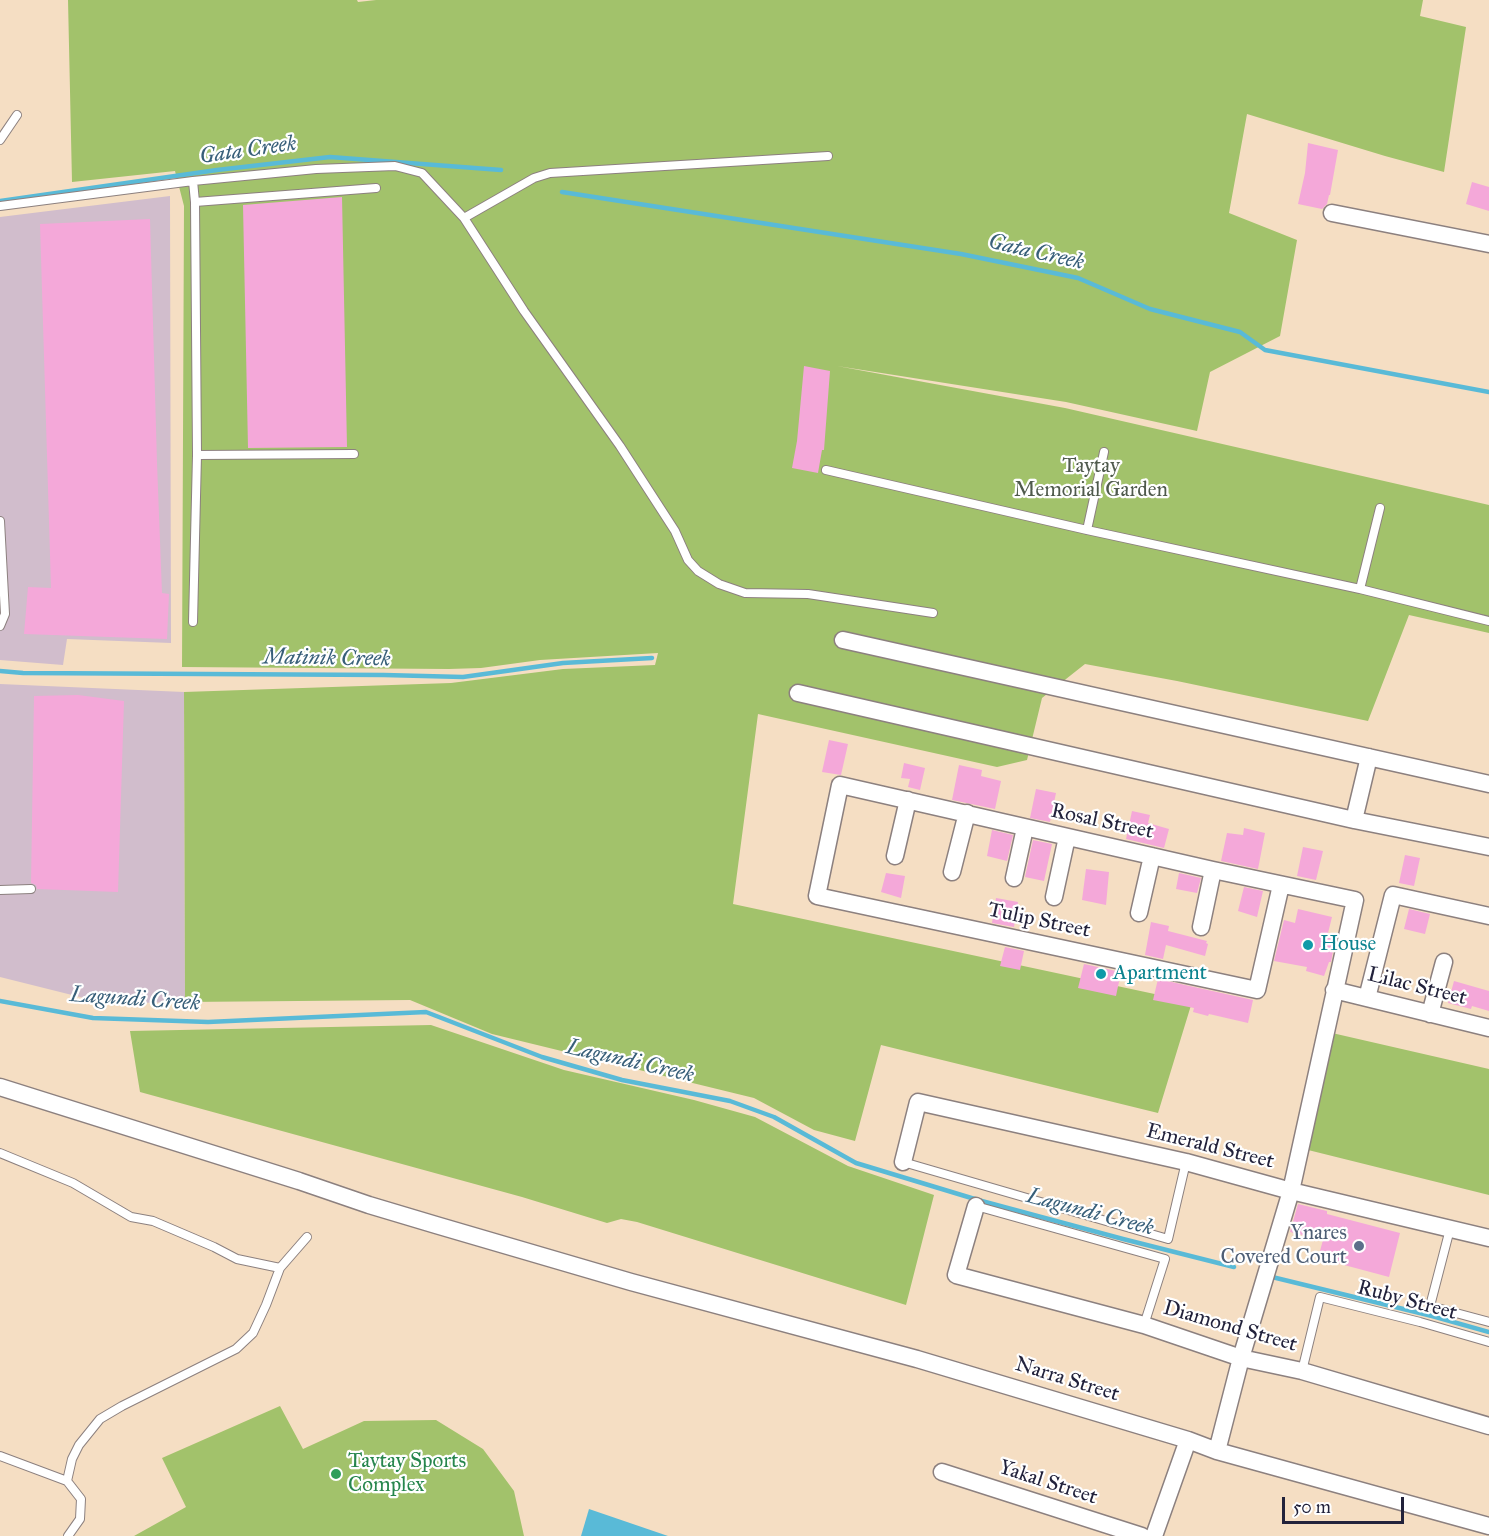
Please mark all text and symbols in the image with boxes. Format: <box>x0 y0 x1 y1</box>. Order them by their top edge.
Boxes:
water label: Gata Creek <box>198 131 298 171</box>
water label: Gata Creek <box>985 229 1087 277</box>
park label: Taytay Memorial Garden <box>1014 454 1168 504</box>
water label: Matinik Creek <box>263 645 391 673</box>
street label: Rosal Street <box>1048 799 1156 845</box>
street label: Tulip Street <box>986 898 1092 944</box>
place label: House <box>1320 932 1376 958</box>
marker: House <box>1301 938 1315 952</box>
place label: Apartment <box>1113 961 1207 987</box>
street label: Lilac Street <box>1365 963 1469 1011</box>
marker: Apartment <box>1094 967 1108 981</box>
water label: Lagundi Creek <box>69 982 201 1018</box>
water label: Lagundi Creek <box>563 1034 697 1090</box>
street label: Emerald Street <box>1143 1119 1277 1175</box>
water label: Lagundi Creek <box>1024 1183 1156 1243</box>
place label: Ynares Covered Court <box>1220 1221 1347 1271</box>
marker: Ynares Covered Court <box>1352 1239 1366 1253</box>
street label: Ruby Street <box>1354 1276 1460 1326</box>
street label: Diamond Street <box>1160 1296 1300 1358</box>
street label: Narra Street <box>1012 1352 1122 1408</box>
place label: Taytay Sports Complex <box>348 1449 466 1499</box>
street label: Yakal Street <box>996 1455 1100 1511</box>
marker: Taytay Sports Complex <box>329 1467 343 1481</box>
scale bar <box>1285 1485 1406 1523</box>
text: 50 m <box>1293 1496 1331 1518</box>

